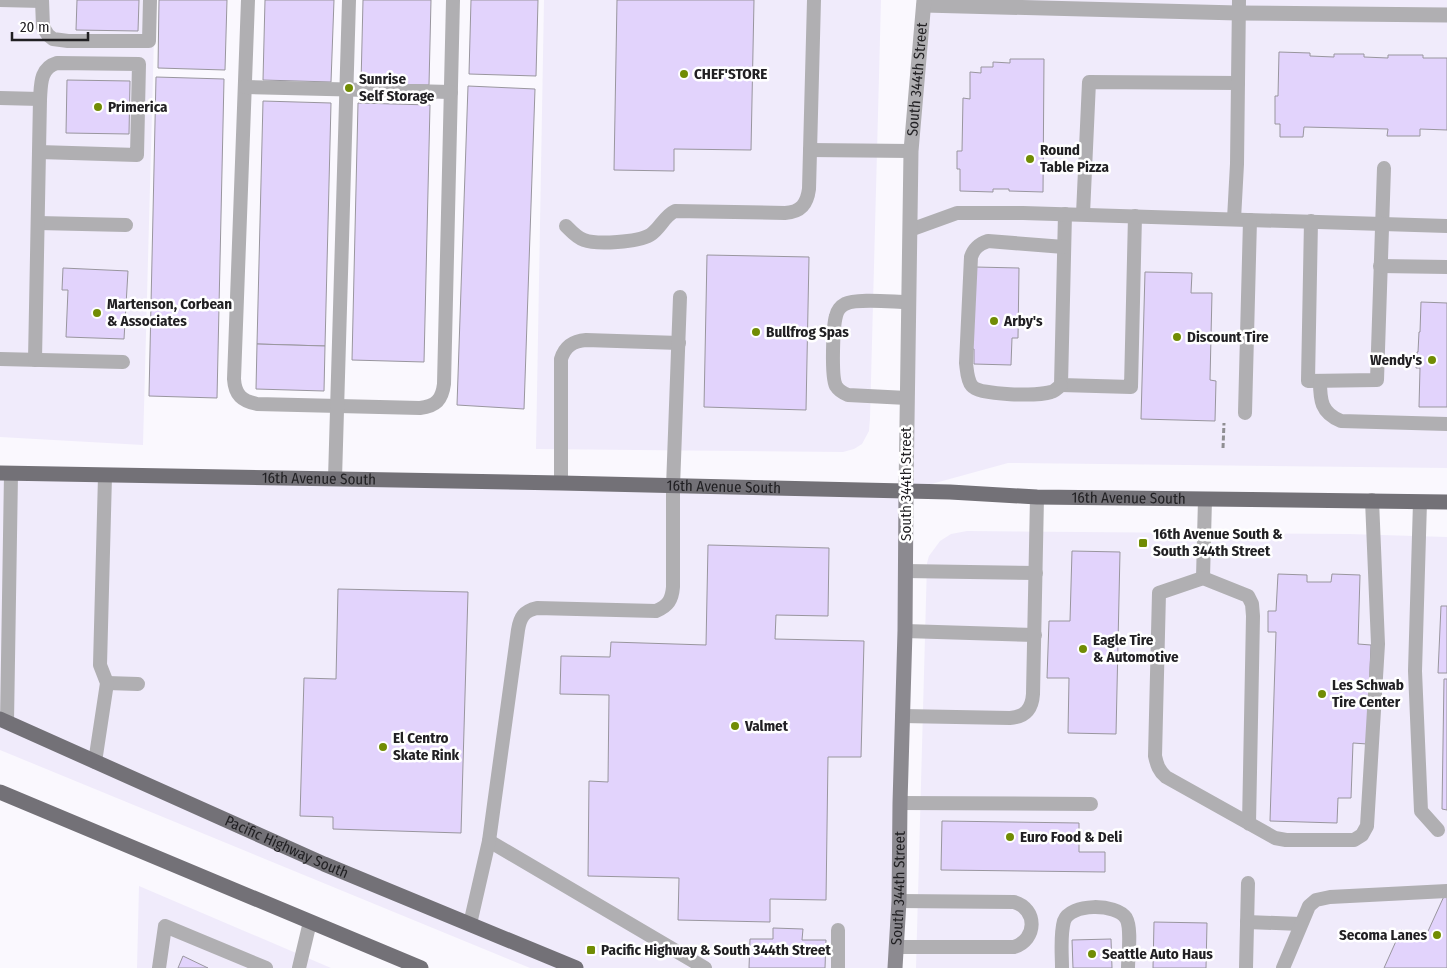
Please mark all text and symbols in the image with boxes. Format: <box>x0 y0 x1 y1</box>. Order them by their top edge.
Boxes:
scale bar <box>12 10 89 42</box>
text: 20 m <box>20 18 50 36</box>
street label: South 344th Street <box>903 22 931 137</box>
place label: CHEF'STORE <box>694 65 767 83</box>
marker: CHEF'STORE <box>678 68 690 80</box>
place label: Sunrise Self Storage <box>359 70 435 105</box>
marker: Sunrise Self Storage <box>343 82 355 94</box>
place label: Primerica <box>108 98 168 116</box>
marker: Primerica <box>92 101 104 113</box>
place label: Round Table Pizza <box>1040 141 1109 176</box>
marker: Round Table Pizza <box>1024 153 1036 165</box>
place label: Martenson, Corbean & Associates <box>107 295 232 330</box>
marker: Martenson, Corbean & Associates <box>91 307 103 319</box>
place label: Arby's <box>1003 312 1043 330</box>
marker: Arby's <box>988 315 1000 327</box>
place label: Bullfrog Spas <box>766 323 849 341</box>
marker: Bullfrog Spas <box>750 326 762 338</box>
place label: Discount Tire <box>1187 328 1269 346</box>
marker: Discount Tire <box>1171 331 1183 343</box>
place label: Wendy's <box>1370 351 1422 369</box>
marker: Wendy's <box>1426 354 1438 366</box>
street label: South 344th Street <box>897 427 915 541</box>
street label: 16th Avenue South <box>262 469 376 489</box>
street label: 16th Avenue South <box>667 476 781 497</box>
street label: 16th Avenue South <box>1071 488 1186 508</box>
place label: 16th Avenue South & South 344th Street <box>1153 525 1283 560</box>
marker: 16th Avenue South & South 344th Street <box>1137 537 1149 549</box>
place label: Eagle Tire & Automotive <box>1093 631 1179 666</box>
marker: Eagle Tire & Automotive <box>1077 643 1089 655</box>
place label: Les Schwab Tire Center <box>1332 676 1404 711</box>
marker: Les Schwab Tire Center <box>1316 688 1328 700</box>
place label: Valmet <box>744 717 789 735</box>
marker: Valmet <box>729 720 741 732</box>
place label: El Centro Skate Rink <box>393 729 460 764</box>
marker: El Centro Skate Rink <box>377 741 389 753</box>
street label: Pacific Highway South <box>222 812 351 882</box>
place label: Euro Food & Deli <box>1020 828 1122 846</box>
street label: South 344th Street <box>887 831 909 946</box>
marker: Euro Food & Deli <box>1004 831 1016 843</box>
place label: Secoma Lanes <box>1339 926 1427 944</box>
marker: Secoma Lanes <box>1431 929 1443 941</box>
place label: Pacific Highway & South 344th Street <box>601 941 831 959</box>
marker: Pacific Highway & South 344th Street <box>585 944 597 956</box>
place label: Seattle Auto Haus <box>1102 945 1213 963</box>
marker: Seattle Auto Haus <box>1086 948 1098 960</box>

